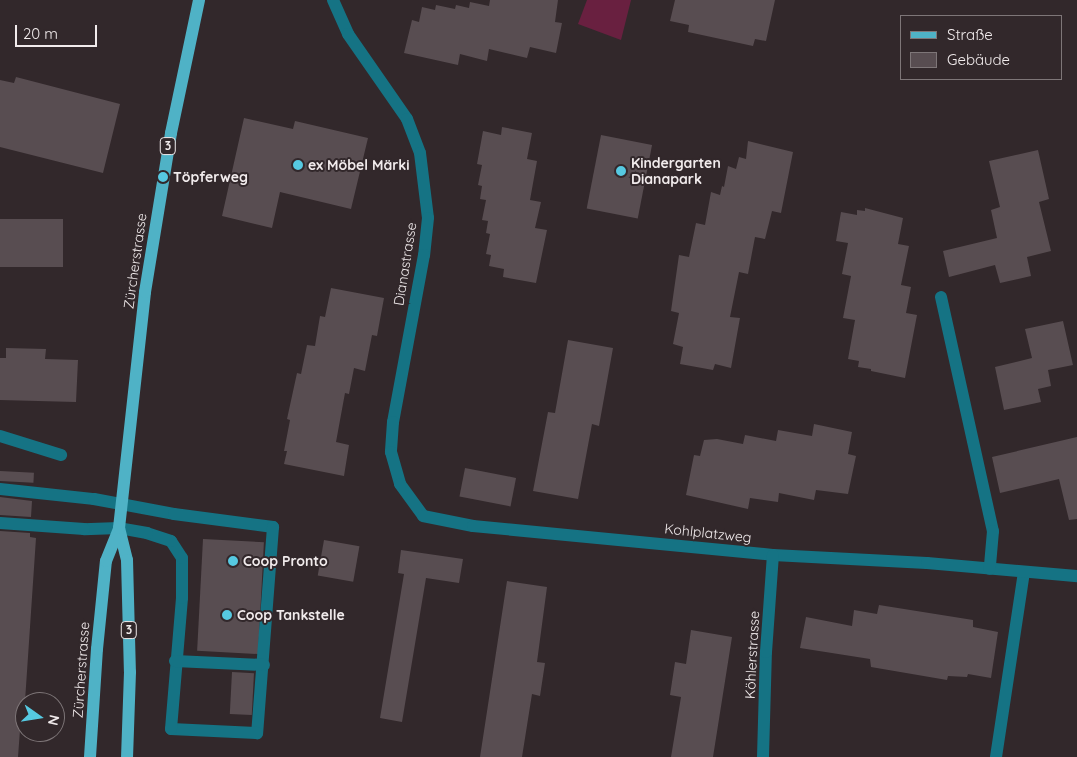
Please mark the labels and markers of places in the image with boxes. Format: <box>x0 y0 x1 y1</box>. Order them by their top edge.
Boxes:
place label: Kindergarten Dianapark <box>631 155 721 188</box>
place label: ex Möbel Märki <box>308 157 410 173</box>
marker: ex Möbel Märki <box>292 159 304 171</box>
marker: Kindergarten Dianapark <box>615 165 627 177</box>
place label: Töpferweg <box>173 169 248 185</box>
marker: Töpferweg <box>157 171 169 183</box>
place label: Coop Pronto <box>243 553 328 569</box>
marker: Coop Pronto <box>227 555 239 567</box>
place label: Coop Tankstelle <box>237 607 345 623</box>
marker: Coop Tankstelle <box>221 609 233 621</box>

